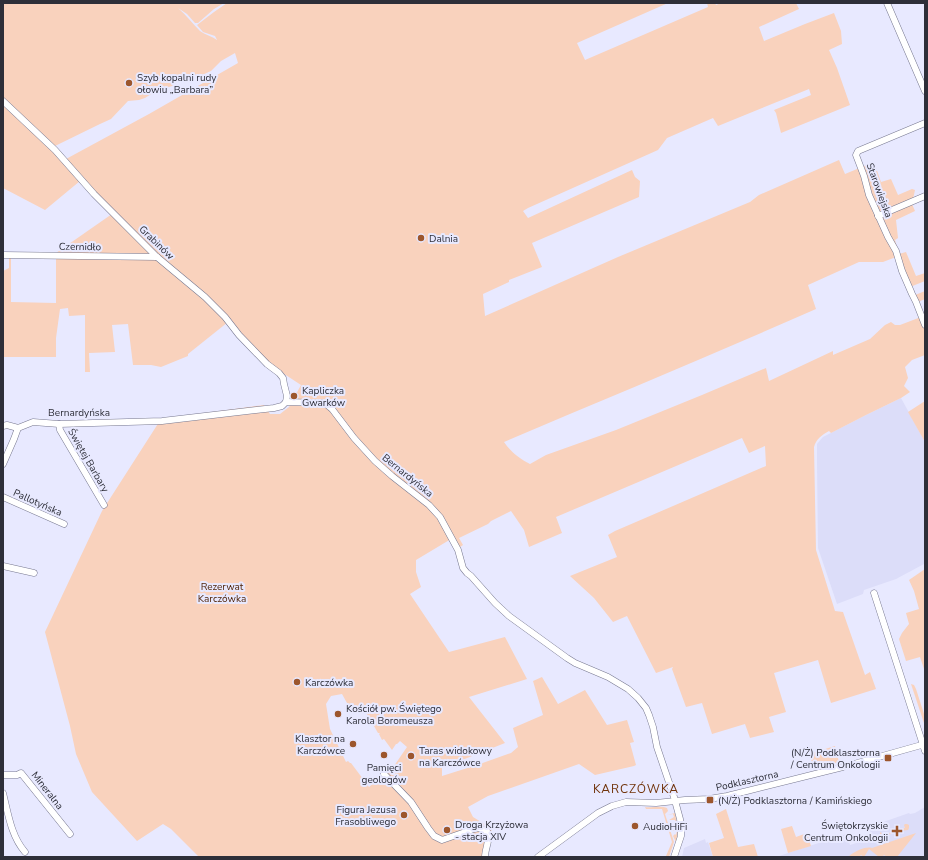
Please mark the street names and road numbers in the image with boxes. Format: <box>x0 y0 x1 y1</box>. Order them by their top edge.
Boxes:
street label: Starowiejska <box>863 161 895 220</box>
street label: Grabinów <box>136 222 177 263</box>
street label: Czernidło <box>59 240 102 254</box>
street label: Bernardyńska <box>48 406 110 420</box>
street label: Świętej Barbary <box>64 426 113 496</box>
street label: Bernardyńska <box>379 451 436 501</box>
street label: Pallotyńska <box>11 486 64 520</box>
street label: Podklasztorna <box>715 767 780 795</box>
street label: Mineralna <box>28 769 66 813</box>

